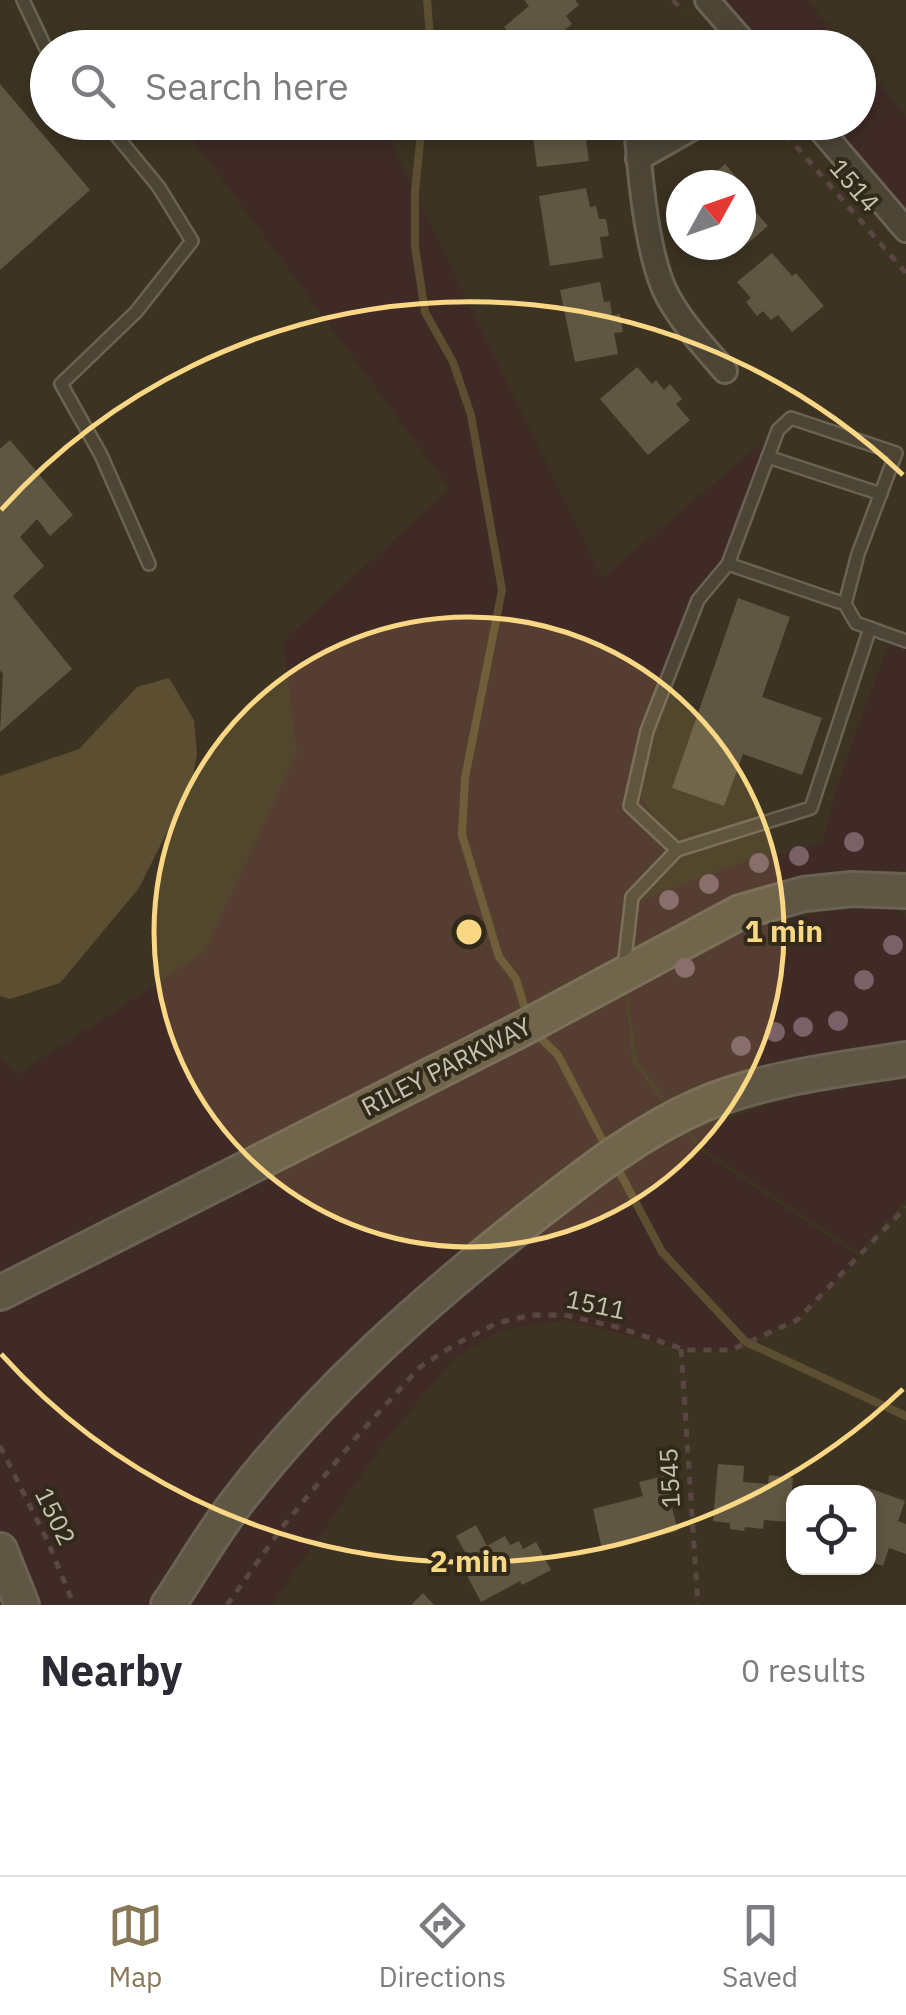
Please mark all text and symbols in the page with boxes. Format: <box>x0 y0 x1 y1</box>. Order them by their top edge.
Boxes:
search box <box>30 30 876 140</box>
icon: search <box>65 58 120 113</box>
text: Search here <box>145 61 349 110</box>
street label: 1514 <box>823 152 887 218</box>
north arrow <box>666 170 756 260</box>
text: 1 min <box>745 911 823 950</box>
centre of rings <box>451 914 487 950</box>
street label: RILEY PARKWAY <box>355 1009 537 1123</box>
street label: 1511 <box>563 1282 629 1326</box>
street label: 1545 <box>651 1447 687 1509</box>
street label: 1502 <box>28 1482 84 1550</box>
map controls <box>786 1485 876 1575</box>
button: locate <box>786 1485 876 1575</box>
text: 2 min <box>430 1541 508 1580</box>
text: Nearby <box>40 1643 182 1698</box>
text: 0 results <box>741 1649 866 1691</box>
tab: Map <box>108 1898 163 1995</box>
tab: Directions <box>379 1898 506 1995</box>
tab: Saved <box>722 1898 798 1995</box>

